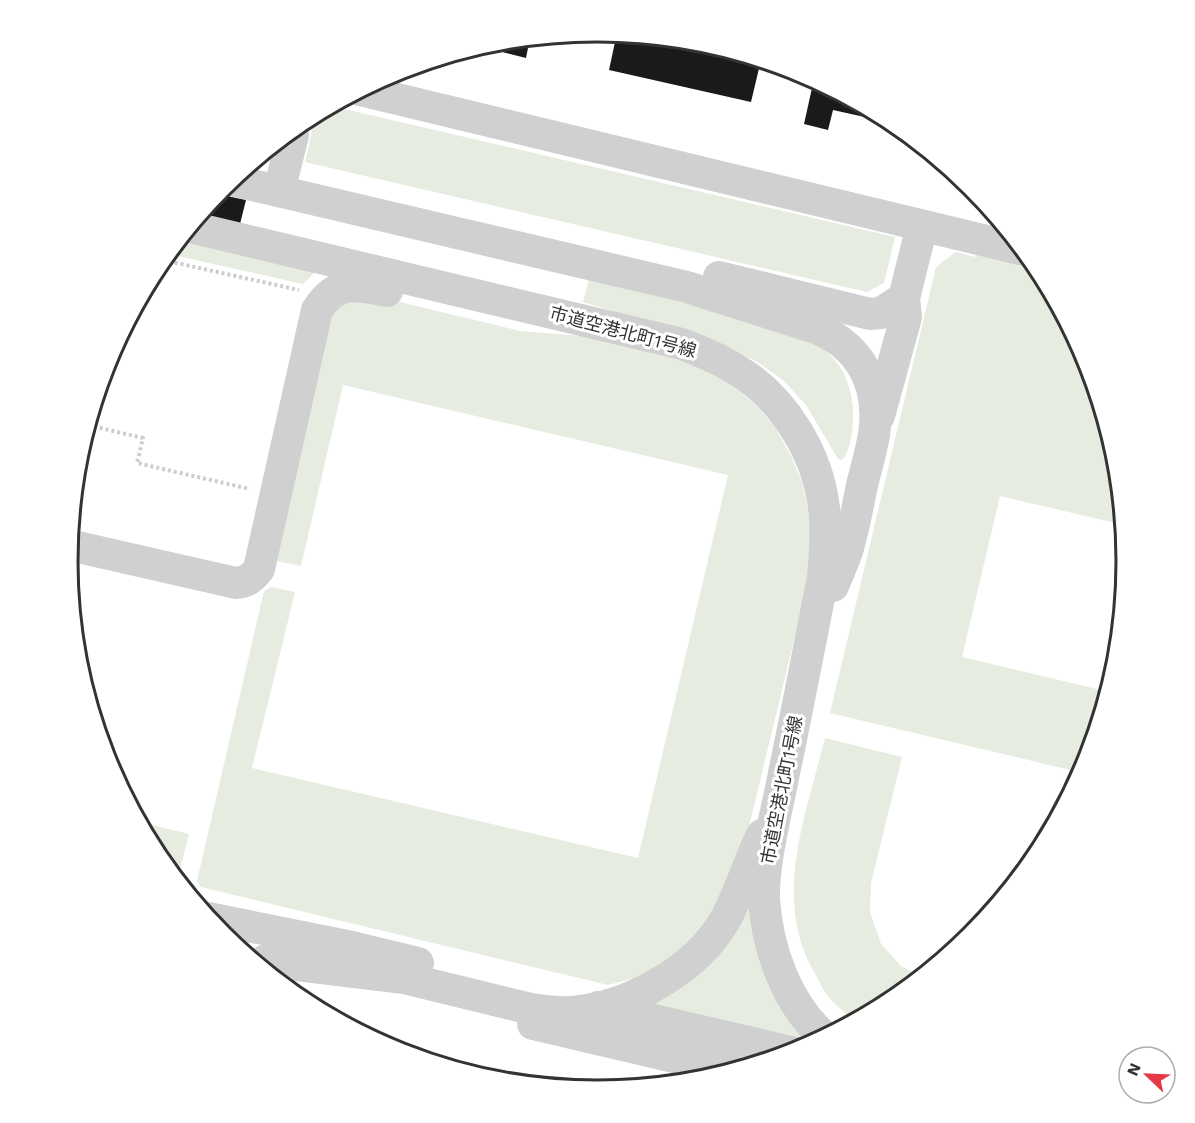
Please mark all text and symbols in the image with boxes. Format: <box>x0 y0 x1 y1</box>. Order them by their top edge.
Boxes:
street label: 市道空港北町1号線 <box>547 302 699 361</box>
street label: 市道空港北町1号線 <box>757 714 806 866</box>
north arrow <box>1117 1045 1177 1105</box>
text: N <box>1123 1060 1145 1079</box>

